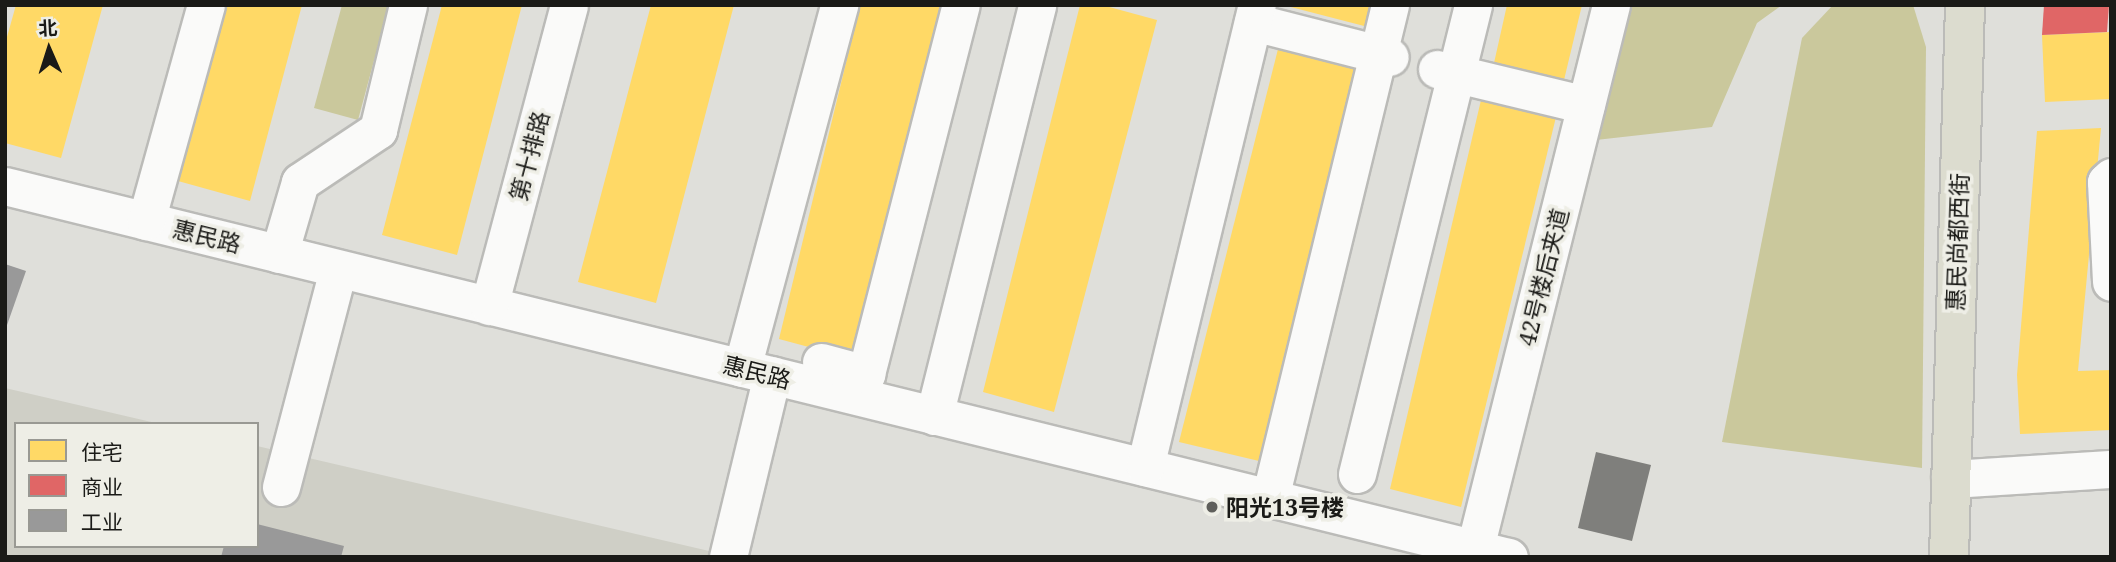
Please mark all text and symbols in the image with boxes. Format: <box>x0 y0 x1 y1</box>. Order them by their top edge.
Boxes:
north arrow <box>14 14 84 84</box>
text: 北 <box>38 15 58 42</box>
street label: 第十排路 <box>504 108 554 204</box>
street label: 惠民尚都西街 <box>1941 173 1973 311</box>
street label: 42号楼后夹道 <box>1513 205 1573 349</box>
street label: 惠民路 <box>170 214 244 258</box>
street label: 惠民路 <box>720 350 794 394</box>
legend <box>14 422 259 548</box>
text: 住宅 <box>81 438 123 466</box>
text: 商业 <box>81 473 123 501</box>
place label: 阳光13号楼 <box>1226 493 1344 521</box>
marker: 阳光13号楼 <box>1204 499 1220 515</box>
text: 工业 <box>81 508 123 536</box>

